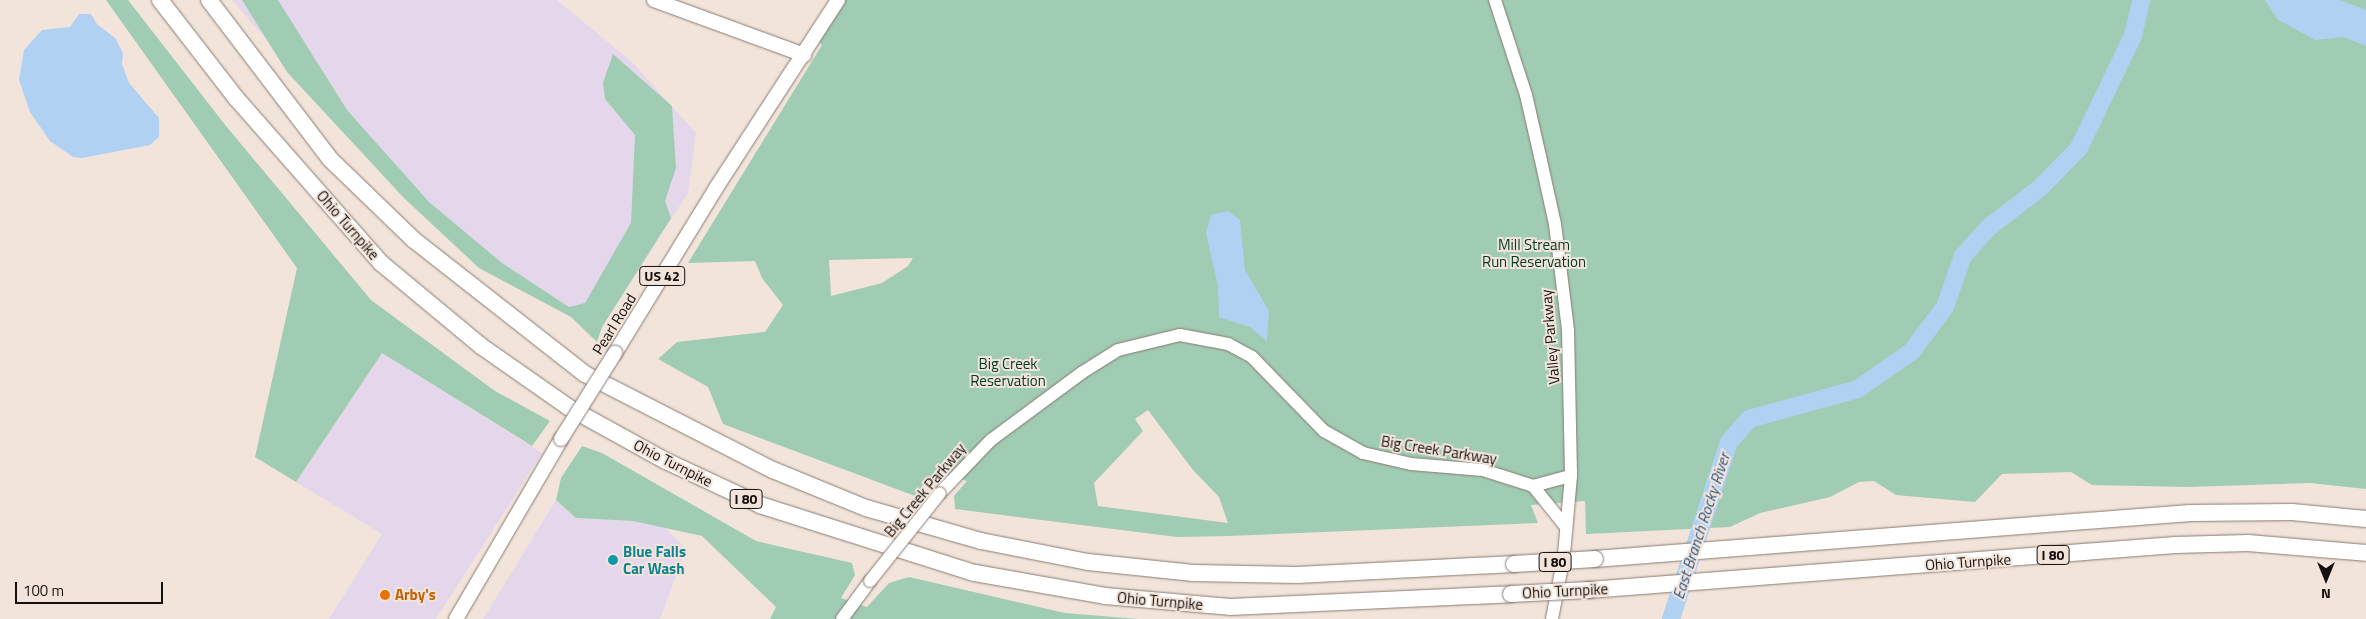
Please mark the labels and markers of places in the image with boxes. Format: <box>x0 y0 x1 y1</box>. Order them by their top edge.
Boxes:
place label: Blue Falls Car Wash <box>623 542 686 577</box>
marker: Blue Falls Car Wash <box>607 554 619 566</box>
place label: Arby's <box>395 586 436 604</box>
marker: Arby's <box>379 589 391 601</box>

